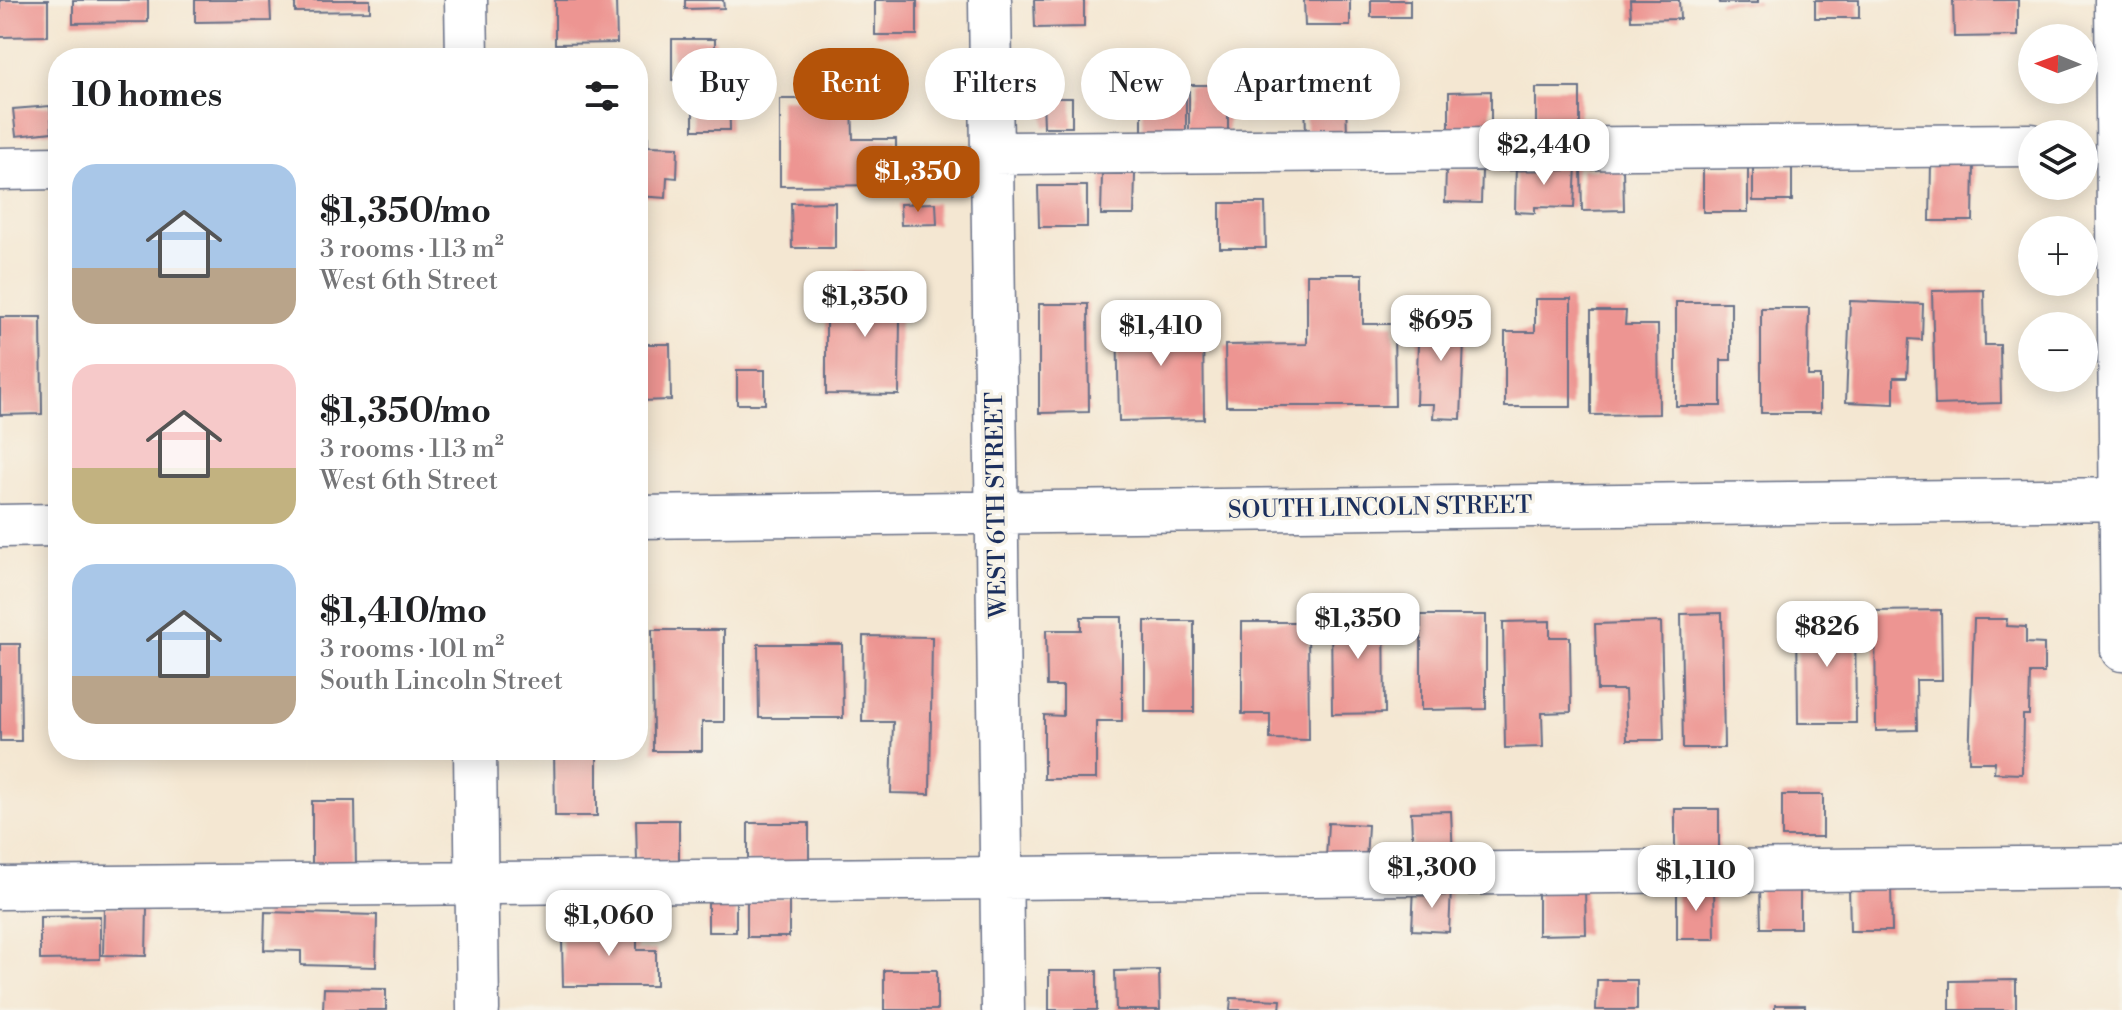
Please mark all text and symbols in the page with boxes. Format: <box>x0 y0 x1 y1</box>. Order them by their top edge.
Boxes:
north arrow <box>2018 24 2098 104</box>
map controls <box>2018 24 2098 392</box>
chip: Buy <box>672 48 777 120</box>
chip: Rent <box>793 48 909 120</box>
chip: Filters <box>925 48 1065 120</box>
chip: New <box>1081 48 1191 120</box>
chip: Apartment <box>1207 48 1400 120</box>
icon: filters <box>580 74 624 118</box>
text: 10 homes <box>72 75 222 117</box>
pin: $2,440 <box>1479 119 1609 187</box>
button: layers <box>2018 120 2098 200</box>
text: $2,440 <box>1497 129 1591 161</box>
pin: $1,350 <box>853 146 983 214</box>
text: $1,350 <box>875 156 961 188</box>
text: $1,350/mo <box>320 191 491 233</box>
icon: home <box>136 196 232 292</box>
button: + <box>2018 216 2098 296</box>
text: 3 rooms · 113 m² <box>320 233 504 265</box>
text: West 6th Street <box>320 265 498 297</box>
pin: $1,350 <box>800 271 930 339</box>
text: $1,350 <box>822 281 908 313</box>
pin: $695 <box>1394 295 1488 363</box>
pin: $1,410 <box>1096 300 1226 368</box>
text: $695 <box>1409 305 1473 337</box>
text: $1,410 <box>1119 310 1203 342</box>
button: − <box>2018 312 2098 392</box>
text: $1,350/mo <box>320 391 491 433</box>
street label: WEST 6TH STREET <box>980 392 1014 619</box>
icon: home <box>136 396 232 492</box>
text: 3 rooms · 113 m² <box>320 433 504 465</box>
text: West 6th Street <box>320 465 498 497</box>
street label: SOUTH LINCOLN STREET <box>1228 490 1533 526</box>
text: $1,410/mo <box>320 591 487 633</box>
pin: $1,350 <box>1293 593 1423 661</box>
icon: home <box>136 596 232 692</box>
pin: $826 <box>1780 601 1874 669</box>
text: $1,350 <box>1315 603 1401 635</box>
text: $826 <box>1795 611 1859 643</box>
text: 3 rooms · 101 m² <box>320 633 504 665</box>
text: South Lincoln Street <box>320 665 563 697</box>
pin: $1,300 <box>1367 842 1497 910</box>
pin: $1,110 <box>1631 845 1761 913</box>
text: $1,300 <box>1387 852 1477 884</box>
text: $1,110 <box>1656 855 1736 887</box>
pin: $1,060 <box>544 890 674 958</box>
text: $1,060 <box>564 900 654 932</box>

